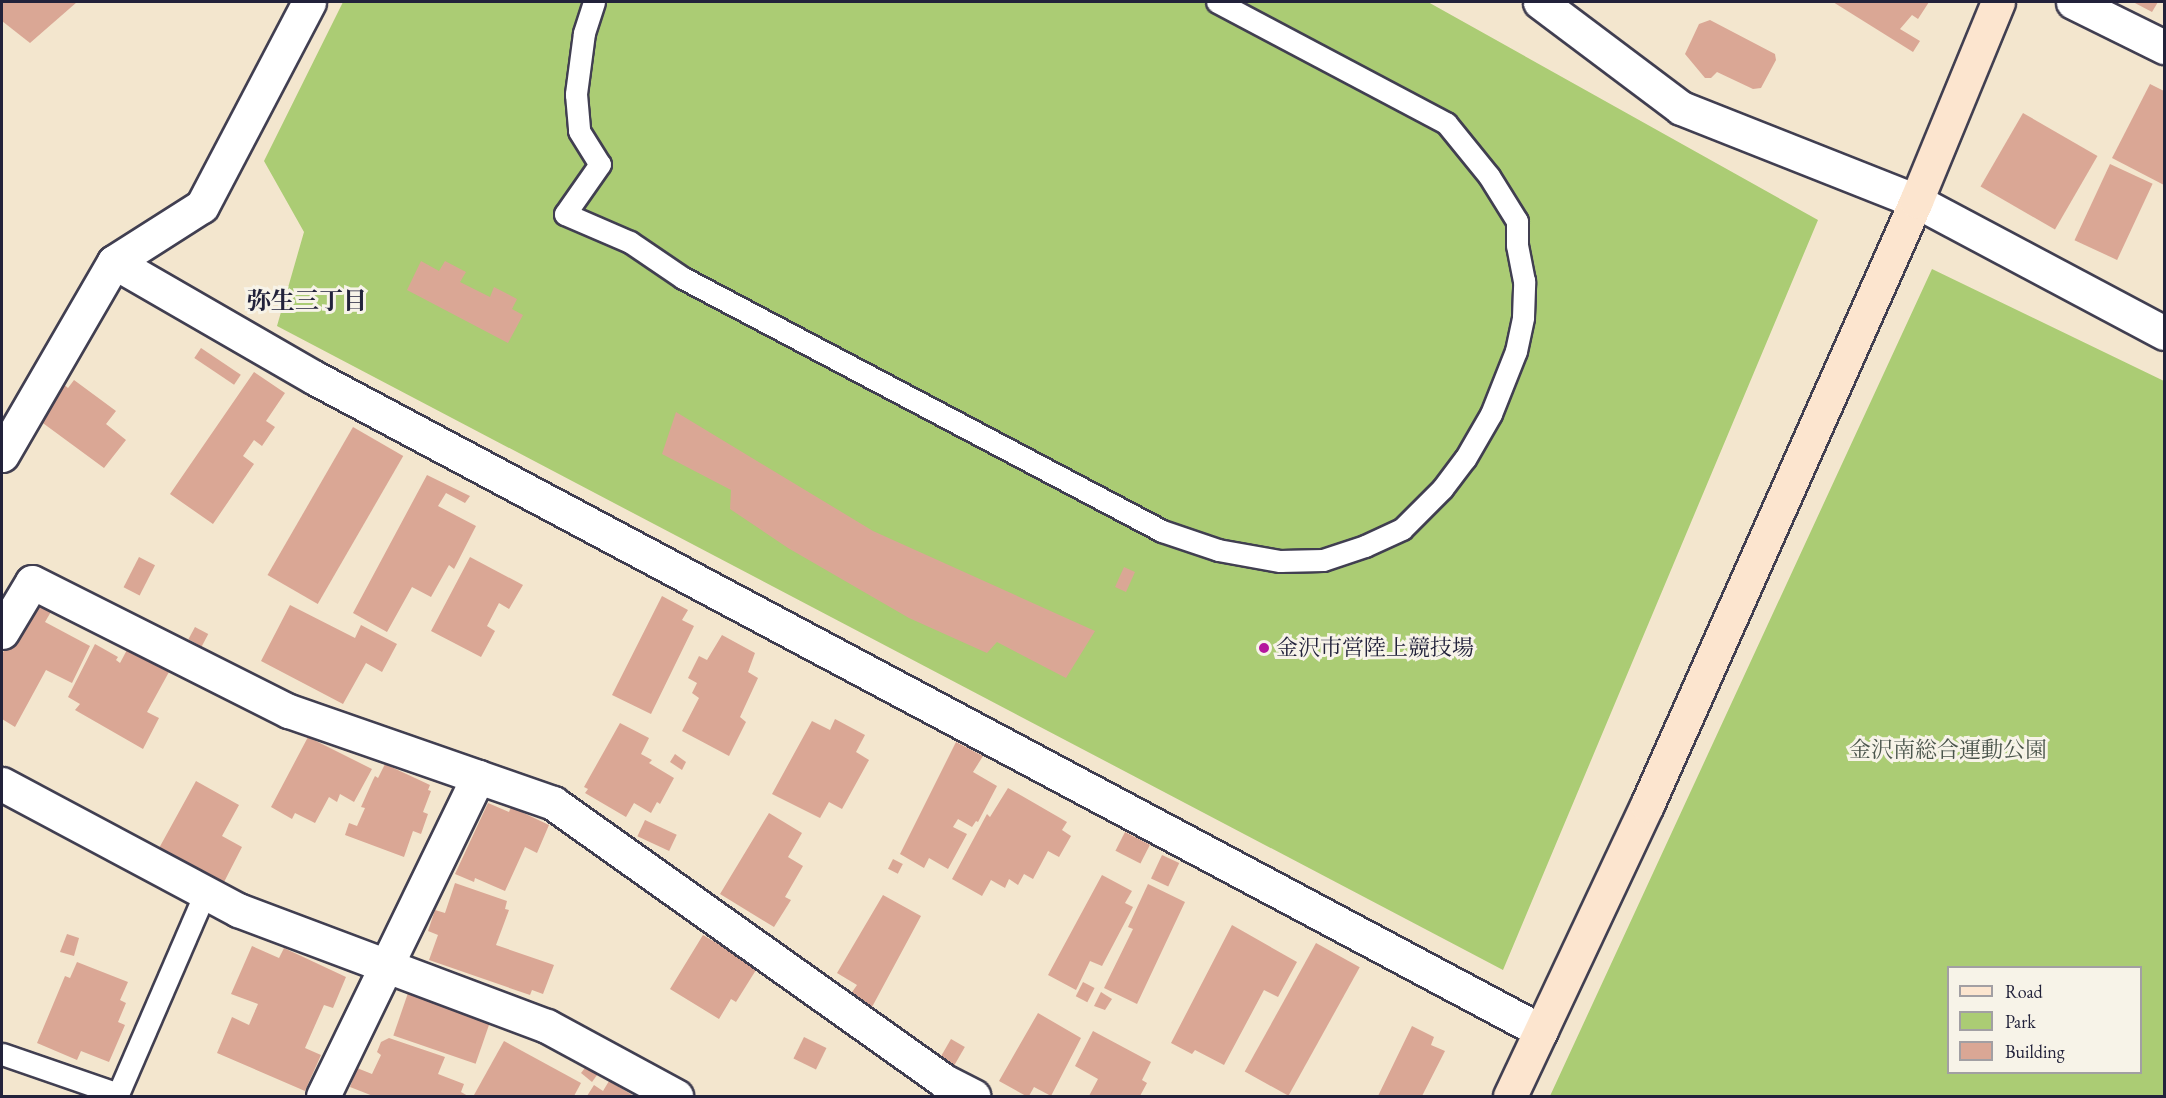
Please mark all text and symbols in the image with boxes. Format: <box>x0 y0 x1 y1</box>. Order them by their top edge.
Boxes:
district label: 弥生三丁目 <box>247 287 367 315</box>
place label: 金沢市営陸上競技場 <box>1276 635 1474 661</box>
marker: 金沢市営陸上競技場 <box>1257 641 1271 655</box>
park label: 金沢南総合運動公園 <box>1849 737 2047 763</box>
legend <box>1947 966 2142 1074</box>
text: Road <box>2005 980 2043 1003</box>
text: Park <box>2005 1010 2036 1033</box>
text: Building <box>2005 1040 2065 1063</box>

